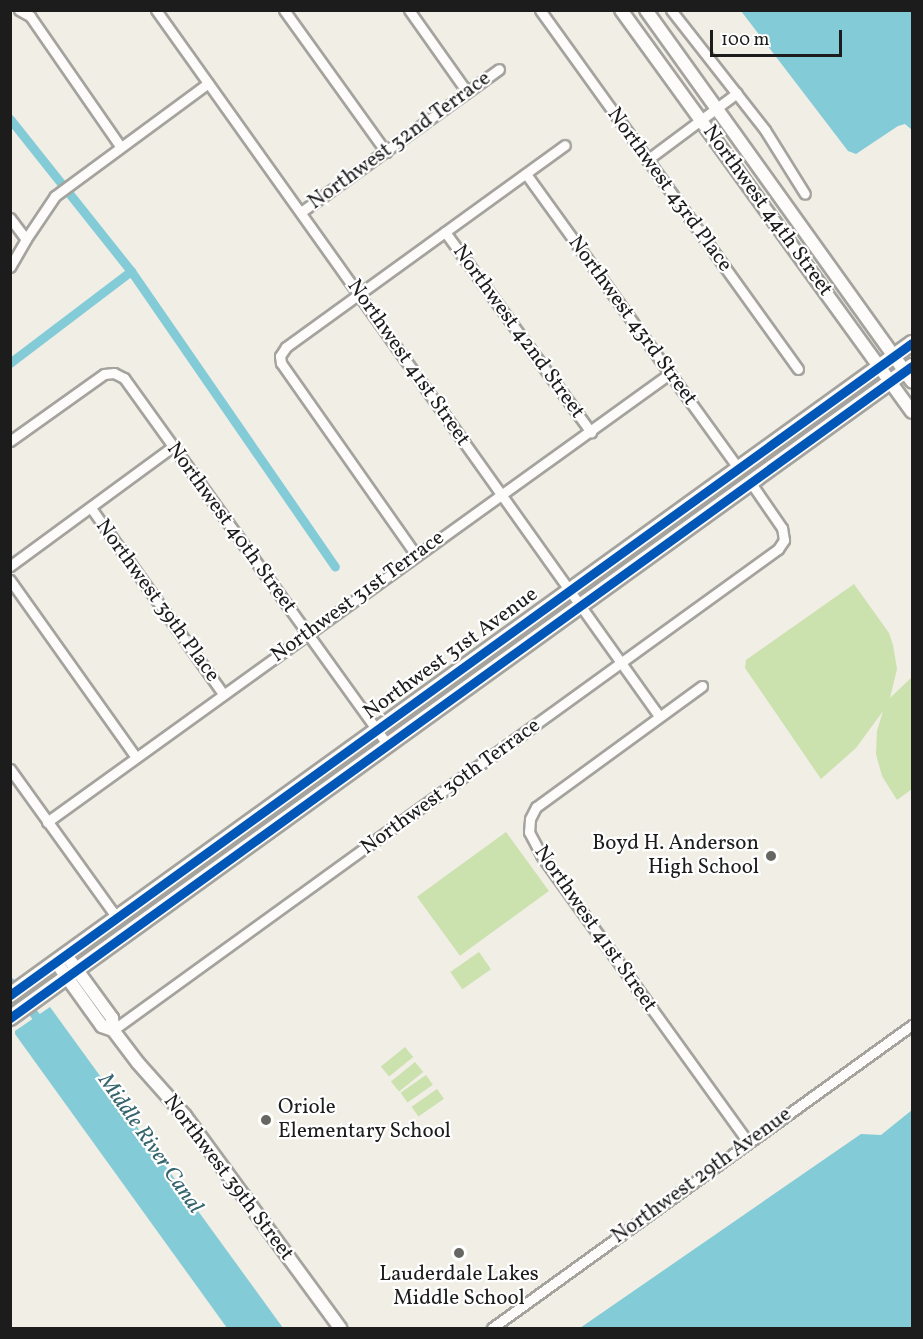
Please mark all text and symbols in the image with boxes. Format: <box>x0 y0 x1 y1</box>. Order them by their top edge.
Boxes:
scale bar <box>713 18 845 56</box>
text: 100 m <box>721 28 770 53</box>
street label: Northwest 32nd Terrace <box>304 66 496 216</box>
street label: Northwest 43rd Place <box>601 103 737 277</box>
street label: Northwest 44th Street <box>696 121 838 301</box>
street label: Northwest 43rd Street <box>562 231 702 411</box>
street label: Northwest 42nd Street <box>447 240 589 424</box>
street label: Northwest 41st Street <box>341 275 475 451</box>
street label: Northwest 40th Street <box>161 438 301 618</box>
street label: Northwest 39th Place <box>90 515 224 687</box>
street label: Northwest 31st Terrace <box>266 525 450 669</box>
street label: Northwest 31st Avenue <box>359 582 543 726</box>
street label: Northwest 30th Terrace <box>356 713 546 861</box>
place label: Boyd H. Anderson High School <box>592 831 759 881</box>
street label: Northwest 41st Street <box>528 841 662 1017</box>
marker: Boyd H. Anderson High School <box>764 849 778 863</box>
water label: Middle River Canal <box>92 1069 208 1219</box>
street label: Northwest 39th Street <box>157 1090 299 1266</box>
place label: Oriole Elementary School <box>278 1095 452 1145</box>
street label: Northwest 29th Avenue <box>607 1102 797 1250</box>
marker: Oriole Elementary School <box>259 1113 273 1127</box>
marker: Lauderdale Lakes Middle School <box>452 1246 466 1260</box>
place label: Lauderdale Lakes Middle School <box>379 1262 539 1312</box>

